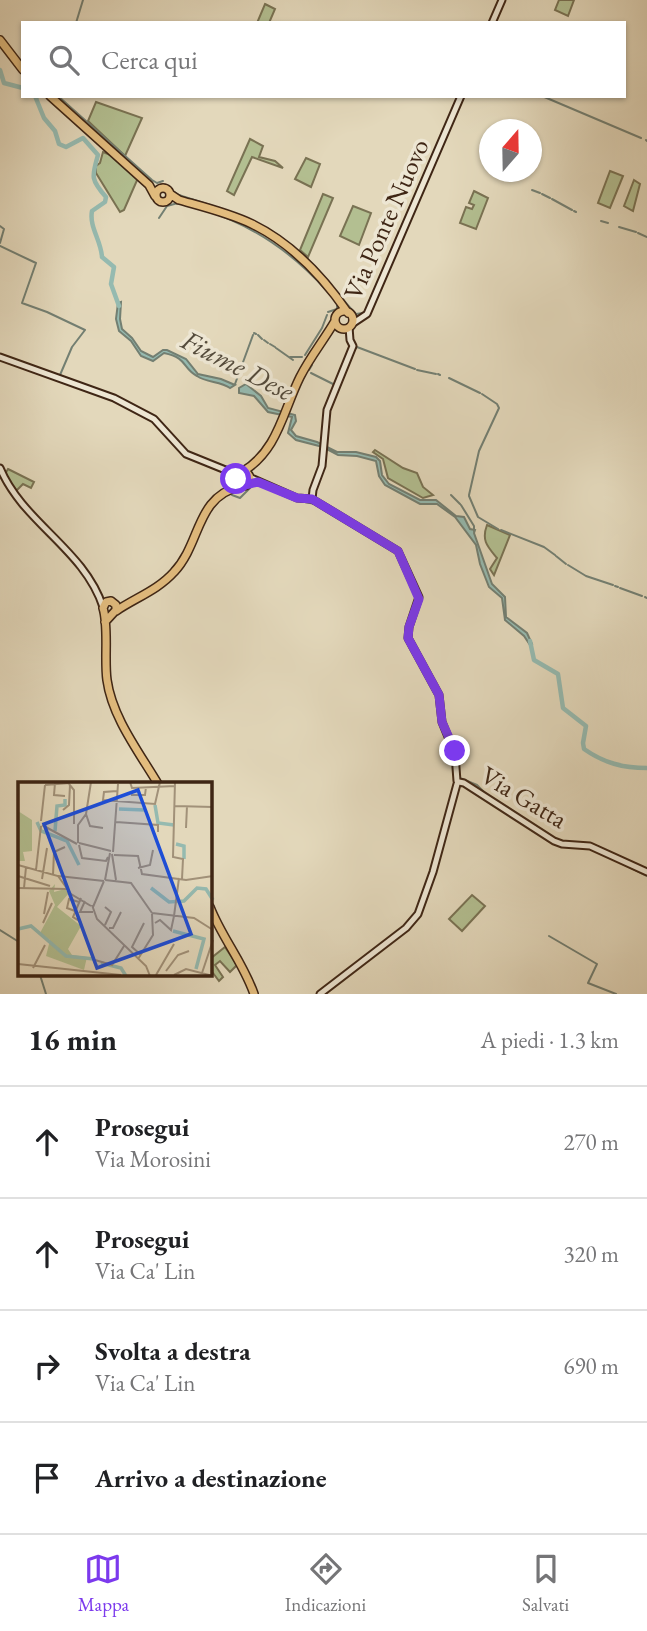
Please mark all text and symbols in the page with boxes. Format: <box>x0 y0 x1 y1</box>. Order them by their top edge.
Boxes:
search box <box>21 21 626 98</box>
icon: search <box>45 41 83 79</box>
text: Cerca qui <box>101 43 198 77</box>
north arrow <box>479 119 542 182</box>
street label: Via Ponte Nuovo <box>335 133 437 305</box>
water label: Fiume Dese <box>175 321 301 409</box>
route start <box>220 463 251 494</box>
route end <box>439 735 470 766</box>
street label: Via Gatta <box>475 758 574 836</box>
inset map <box>18 782 212 976</box>
text: 16 min <box>28 1020 117 1059</box>
text: A piedi · 1.3 km <box>480 1025 619 1055</box>
text: Prosegui <box>95 1110 190 1144</box>
icon: ahead <box>28 1123 66 1161</box>
text: 270 m <box>563 1127 619 1157</box>
text: Via Morosini <box>95 1144 211 1174</box>
text: Prosegui <box>95 1222 190 1256</box>
icon: ahead <box>28 1235 66 1273</box>
text: 320 m <box>563 1239 619 1269</box>
text: Via Ca' Lin <box>95 1256 195 1286</box>
text: Svolta a destra <box>95 1334 251 1368</box>
icon: right <box>28 1347 66 1385</box>
text: 690 m <box>563 1351 619 1381</box>
text: Via Ca' Lin <box>95 1368 195 1398</box>
icon: arrive <box>28 1459 66 1497</box>
text: Arrivo a destinazione <box>95 1461 327 1495</box>
tab: Mappa <box>78 1550 129 1617</box>
tab: Indicazioni <box>285 1550 366 1617</box>
tab: Salvati <box>522 1550 569 1617</box>

